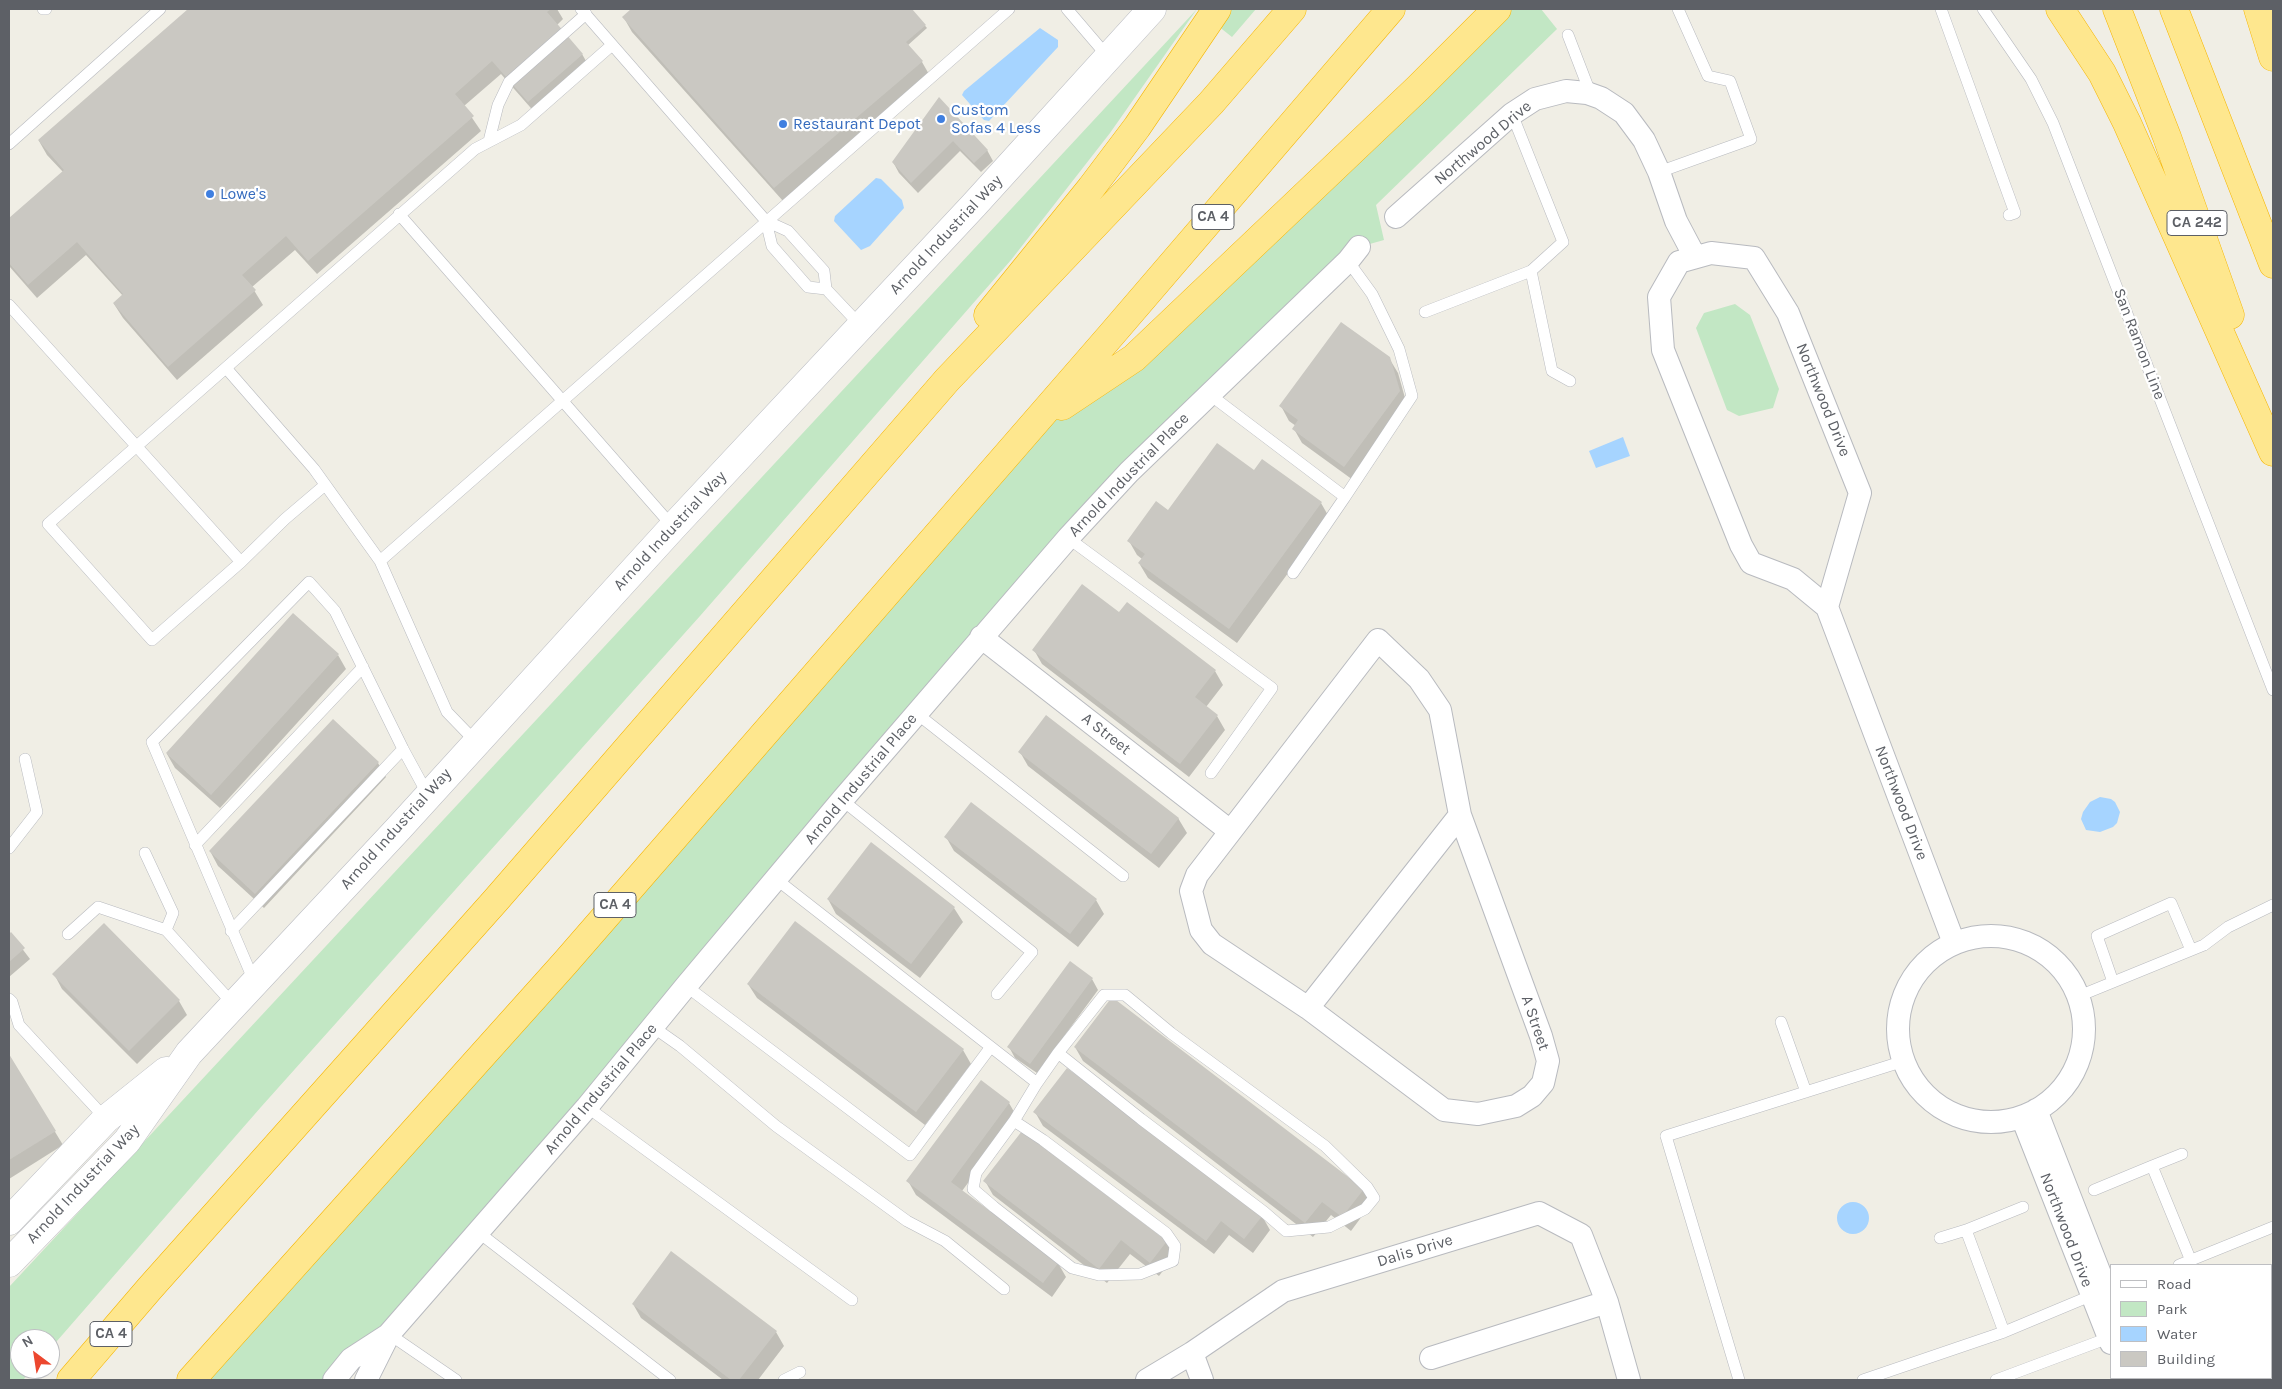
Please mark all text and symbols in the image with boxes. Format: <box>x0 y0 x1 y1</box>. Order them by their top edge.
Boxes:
street label: Northwood Drive <box>1431 97 1535 189</box>
place label: Custom Sofas 4 Less <box>951 100 1041 138</box>
marker: Custom Sofas 4 Less <box>935 113 947 125</box>
place label: Restaurant Depot <box>793 114 921 134</box>
marker: Restaurant Depot <box>777 118 789 130</box>
street label: Arnold Industrial Way <box>886 171 1006 299</box>
place label: Lowe's <box>220 184 267 204</box>
marker: Lowe's <box>204 188 216 200</box>
road number: CA 4 <box>1192 204 1234 230</box>
road number: CA 242 <box>2167 210 2227 236</box>
street label: San Ramon Line <box>2109 286 2169 402</box>
street label: Northwood Drive <box>1791 340 1855 460</box>
street label: Arnold Industrial Place <box>1065 409 1193 541</box>
street label: Arnold Industrial Way <box>610 467 730 595</box>
street label: A Street <box>1078 709 1134 759</box>
street label: Arnold Industrial Place <box>801 710 921 848</box>
street label: Northwood Drive <box>1870 743 1932 863</box>
street label: Arnold Industrial Way <box>336 764 456 894</box>
road number: CA 4 <box>594 892 636 918</box>
street label: A Street <box>1517 993 1553 1053</box>
street label: Arnold Industrial Place <box>541 1020 661 1158</box>
street label: Arnold Industrial Way <box>23 1120 143 1248</box>
street label: Northwood Drive <box>2035 1170 2097 1290</box>
street label: Dalis Drive <box>1375 1230 1455 1272</box>
legend <box>2110 1264 2272 1379</box>
text: Road <box>2157 1275 2192 1293</box>
text: Park <box>2157 1300 2187 1318</box>
road number: CA 4 <box>90 1322 132 1346</box>
text: Water <box>2157 1325 2197 1343</box>
north arrow <box>10 1329 60 1379</box>
text: N <box>19 1332 36 1351</box>
text: Building <box>2157 1350 2215 1368</box>

